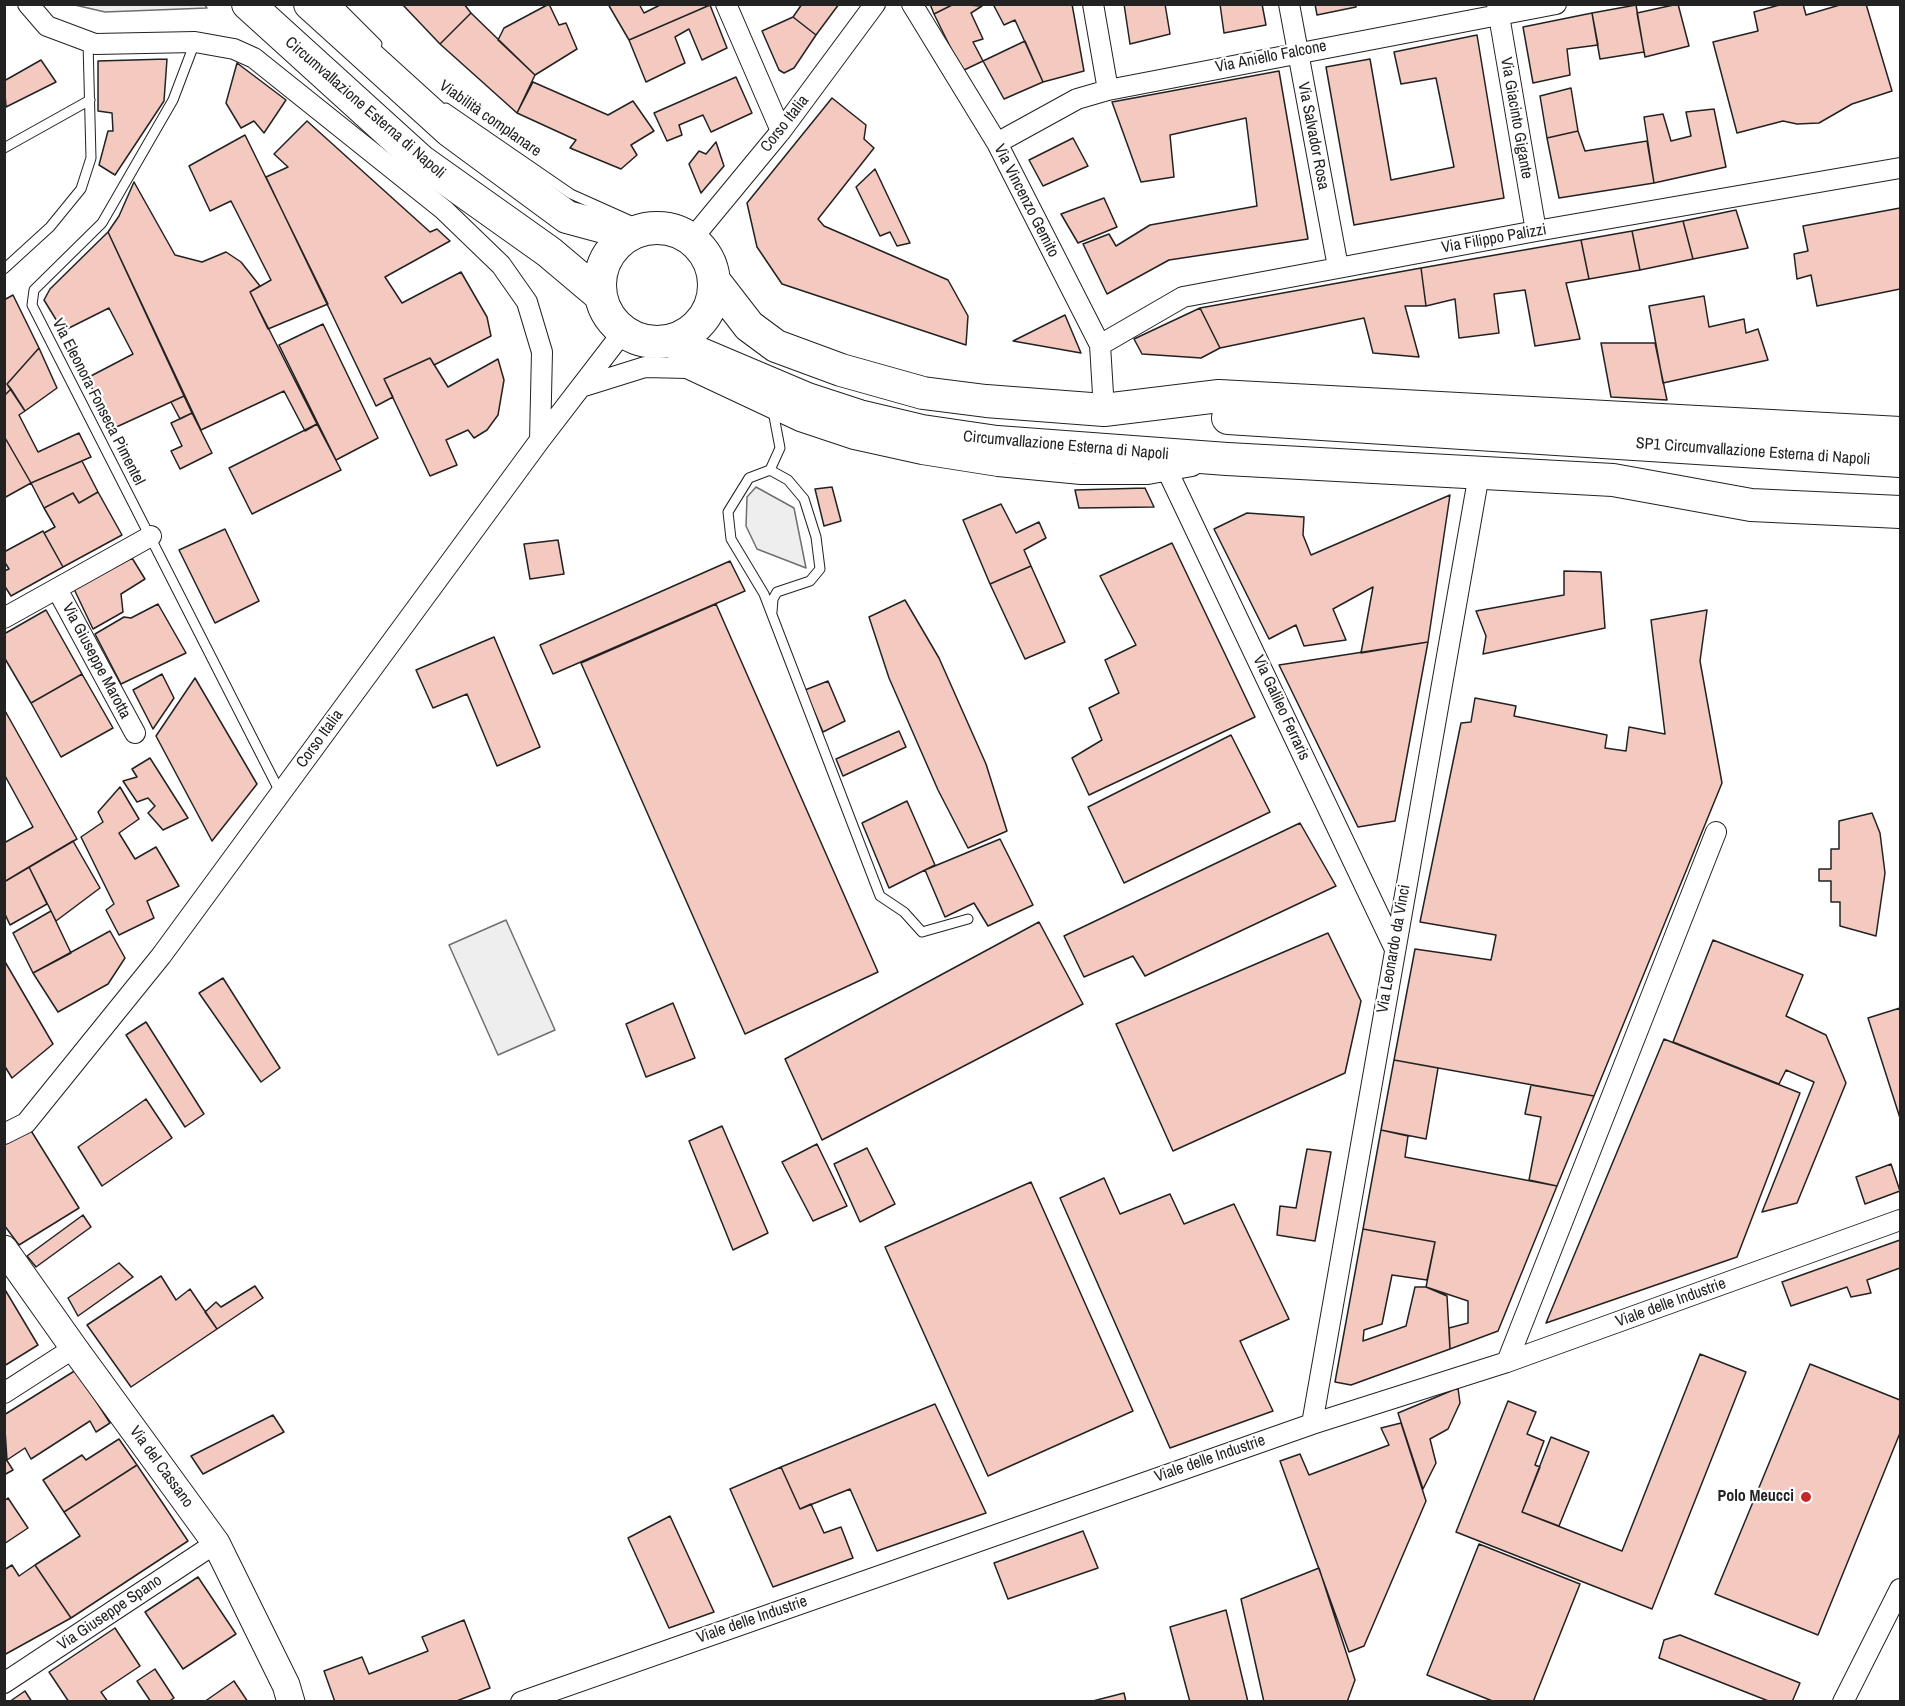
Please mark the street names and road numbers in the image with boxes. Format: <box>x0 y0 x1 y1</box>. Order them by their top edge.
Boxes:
street label: Circumvallazione Esterna di Napoli <box>281 33 449 183</box>
street label: Via Aniello Falcone <box>1214 37 1328 77</box>
street label: Via Giacinto Gigante <box>1496 56 1536 180</box>
street label: Viabilità complanare <box>435 77 545 161</box>
street label: Via Salvador Rosa <box>1293 81 1333 191</box>
street label: Corso Italia <box>757 92 813 156</box>
street label: Via Vincenzo Gemito <box>989 141 1063 261</box>
street label: Via Filippo Palizzi <box>1440 220 1548 258</box>
street label: Via Eleonora Fonseca Pimentel <box>48 315 148 489</box>
street label: Circumvallazione Esterna di Napoli <box>962 427 1170 465</box>
street label: SP1 Circumvallazione Esterna di Napoli <box>1635 434 1871 470</box>
street label: Via Giuseppe Marotta <box>57 600 135 722</box>
street label: Via Galileo Ferraris <box>1248 652 1314 764</box>
street label: Corso Italia <box>293 706 347 772</box>
street label: Via Leonardo da Vinci <box>1373 883 1415 1015</box>
street label: Viale delle Industrie <box>1613 1274 1729 1332</box>
street label: Via del Cassano <box>125 1423 197 1511</box>
street label: Viale delle Industrie <box>1152 1431 1268 1487</box>
street label: Via Giuseppe Spano <box>54 1571 166 1655</box>
street label: Viale delle Industrie <box>694 1592 810 1648</box>

